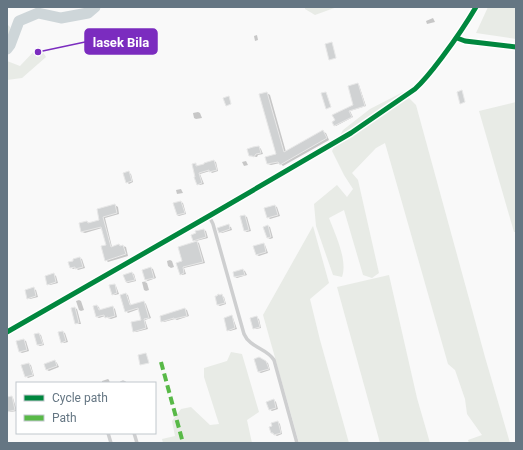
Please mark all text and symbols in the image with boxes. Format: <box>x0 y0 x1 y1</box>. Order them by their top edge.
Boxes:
callout: lasek Bila <box>85 29 157 54</box>
text: lasek Bila <box>93 35 149 50</box>
legend <box>16 382 156 434</box>
text: Cycle path <box>52 391 108 405</box>
text: Path <box>52 411 77 425</box>

